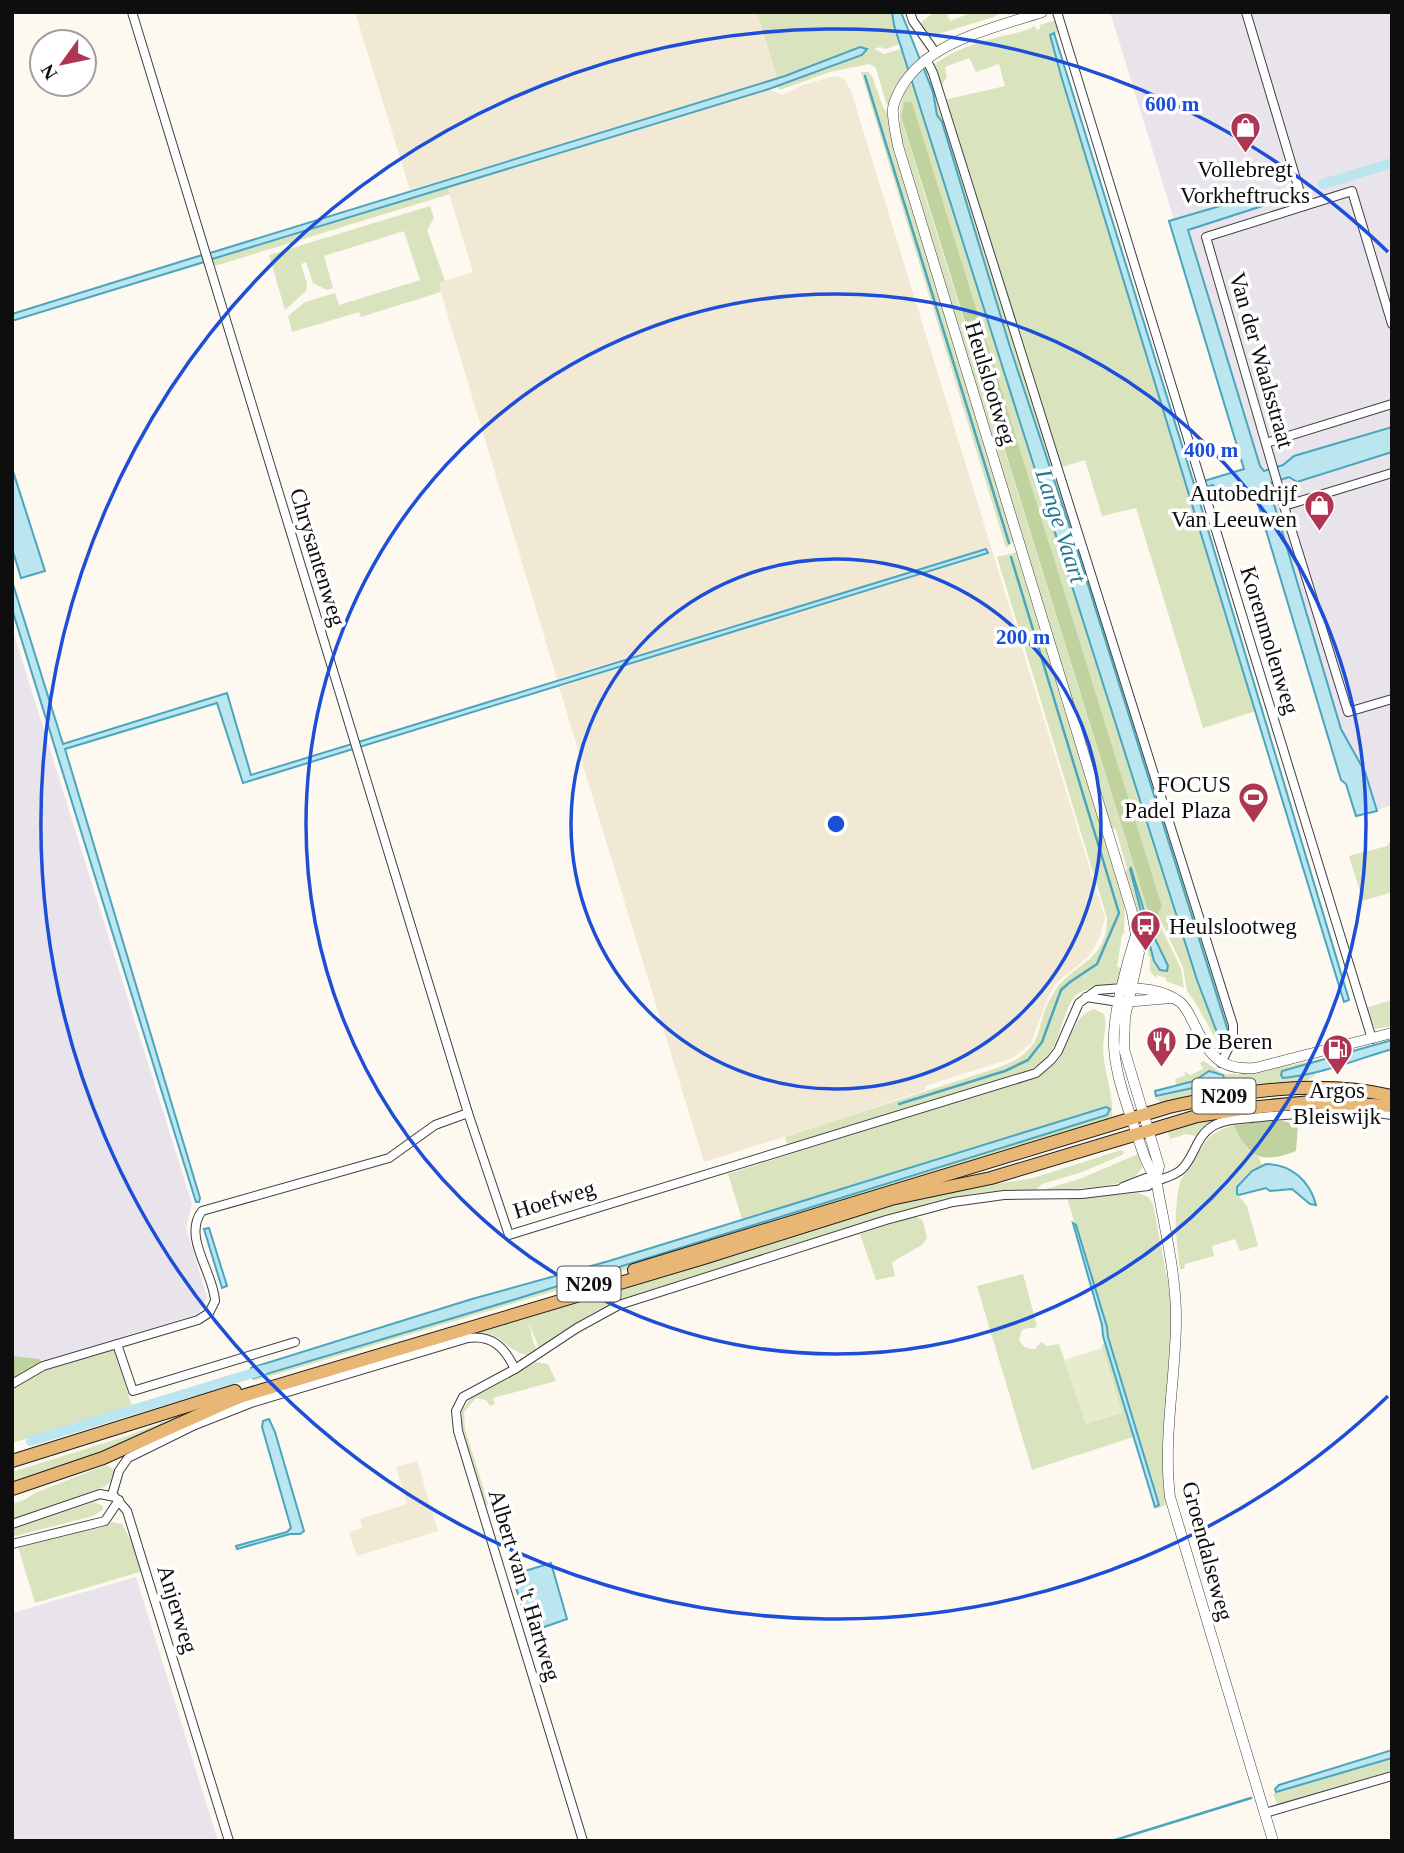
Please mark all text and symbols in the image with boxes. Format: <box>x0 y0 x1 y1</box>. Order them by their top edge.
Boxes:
north arrow <box>28 28 98 98</box>
text: N <box>36 60 62 83</box>
text: 600 m <box>1145 92 1200 116</box>
shop icon: Vollebregt Vorkheftrucks <box>1228 111 1262 155</box>
place label: Vollebregt Vorkheftrucks <box>1180 157 1310 208</box>
street label: Van der Waalsstraat <box>1224 269 1299 451</box>
street label: Heulslootweg <box>960 318 1021 448</box>
text: 400 m <box>1184 438 1239 462</box>
water label: Lange Vaart <box>1030 465 1092 587</box>
place label: Autobedrijf Van Leeuwen <box>1171 481 1297 532</box>
street label: Chrysantenweg <box>285 485 351 630</box>
shop icon: Autobedrijf Van Leeuwen <box>1303 489 1337 533</box>
street label: Korenmolenweg <box>1235 563 1304 718</box>
text: 200 m <box>996 625 1051 649</box>
place label: FOCUS Padel Plaza <box>1124 772 1231 823</box>
sports icon: FOCUS Padel Plaza <box>1237 780 1271 824</box>
centre of rings <box>824 812 848 836</box>
bus stop icon: Heulslootweg <box>1129 909 1163 953</box>
place label: Heulslootweg <box>1169 914 1297 939</box>
restaurant icon: De Beren <box>1145 1024 1179 1068</box>
place label: De Beren <box>1185 1029 1273 1054</box>
fuel station icon: Argos Bleiswijk <box>1320 1032 1354 1076</box>
road number: N209 <box>1192 1078 1256 1114</box>
place label: Argos Bleiswijk <box>1293 1078 1382 1129</box>
street label: Hoefweg <box>510 1175 599 1224</box>
road number: N209 <box>558 1266 620 1302</box>
street label: Groendalseweg <box>1177 1479 1238 1624</box>
street label: Albert van 't Hartweg <box>483 1486 566 1684</box>
street label: Anjerweg <box>152 1562 203 1657</box>

